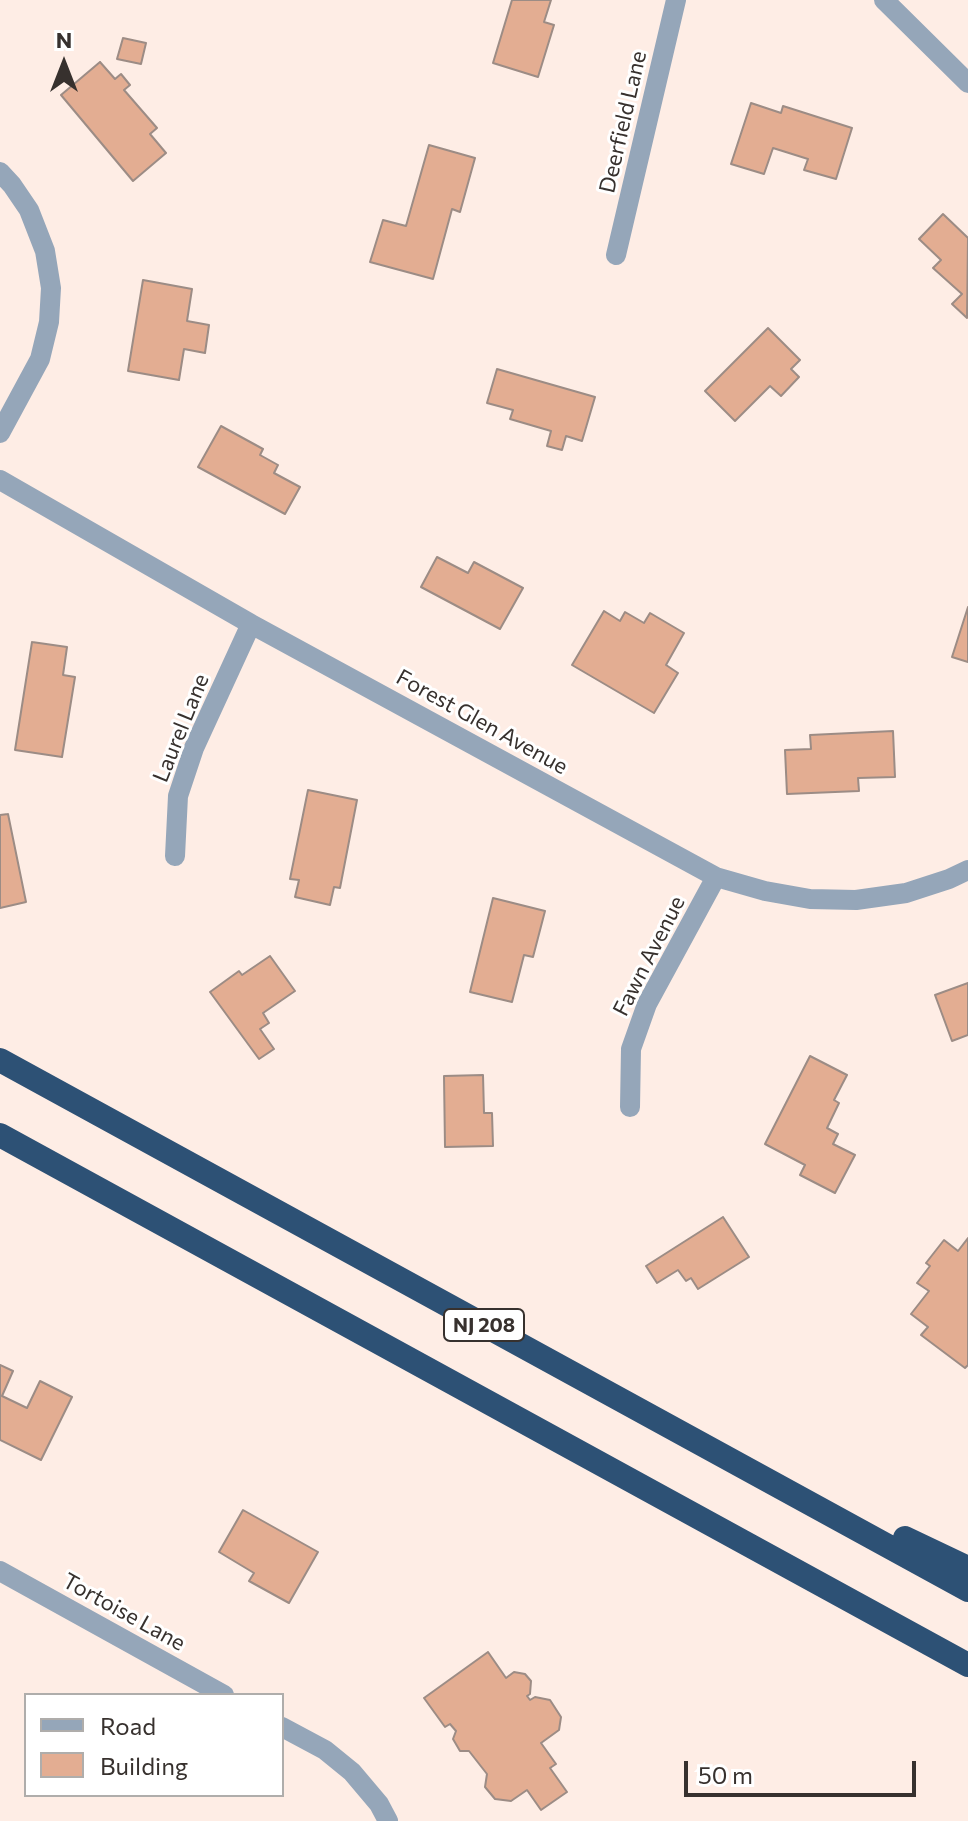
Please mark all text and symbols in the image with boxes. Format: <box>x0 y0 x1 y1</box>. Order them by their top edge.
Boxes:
north arrow <box>24 24 104 104</box>
text: N <box>56 26 72 53</box>
street label: Deerfield Lane <box>594 48 652 196</box>
street label: Forest Glen Avenue <box>392 664 572 780</box>
street label: Laurel Lane <box>147 670 215 786</box>
street label: Fawn Avenue <box>607 892 691 1020</box>
road number: NJ 208 <box>444 1309 524 1341</box>
street label: Tortoise Lane <box>58 1567 190 1657</box>
legend <box>24 1693 284 1797</box>
text: Road <box>100 1711 156 1740</box>
scale bar <box>688 1745 920 1795</box>
text: Building <box>100 1751 188 1780</box>
text: 50 m <box>698 1760 753 1789</box>

